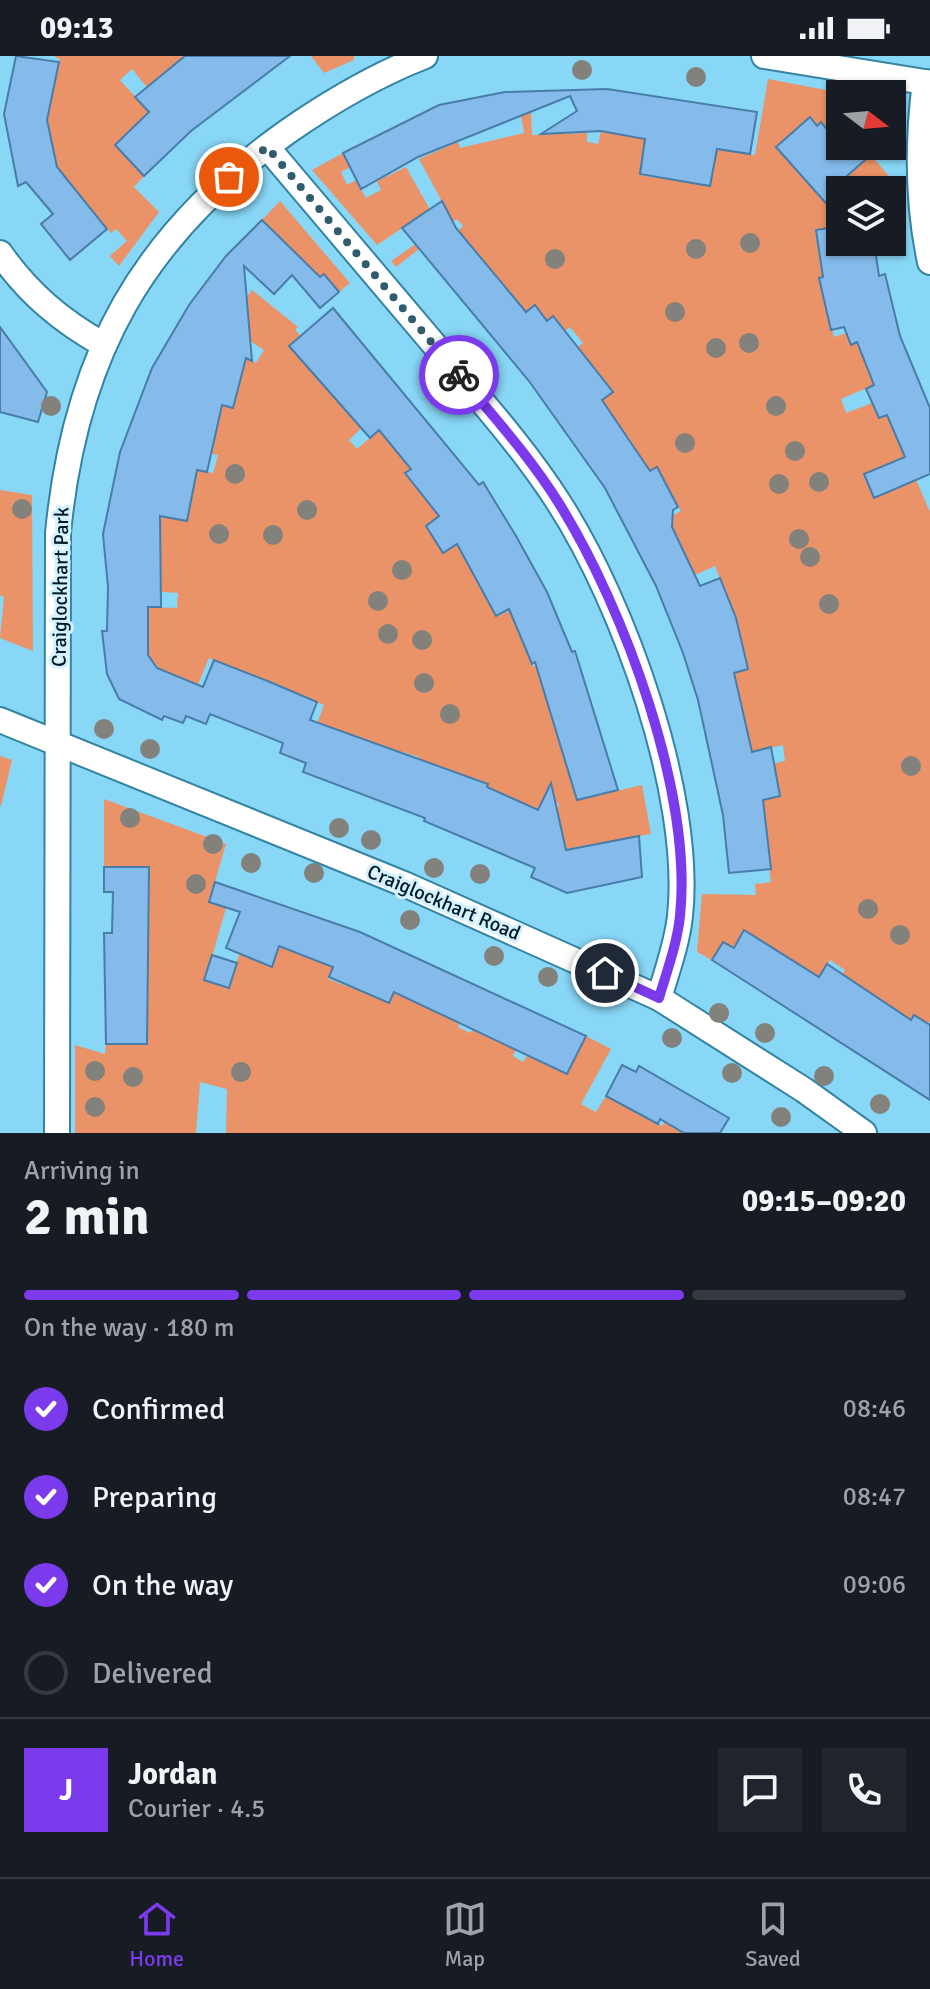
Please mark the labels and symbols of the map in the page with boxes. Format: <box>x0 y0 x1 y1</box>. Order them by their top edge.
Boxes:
north arrow <box>826 80 906 160</box>
pin <box>195 143 263 211</box>
courier <box>419 335 499 415</box>
street label: Craiglockhart Park <box>47 507 74 667</box>
street label: Craiglockhart Road <box>363 859 524 946</box>
pin <box>571 939 639 1007</box>

